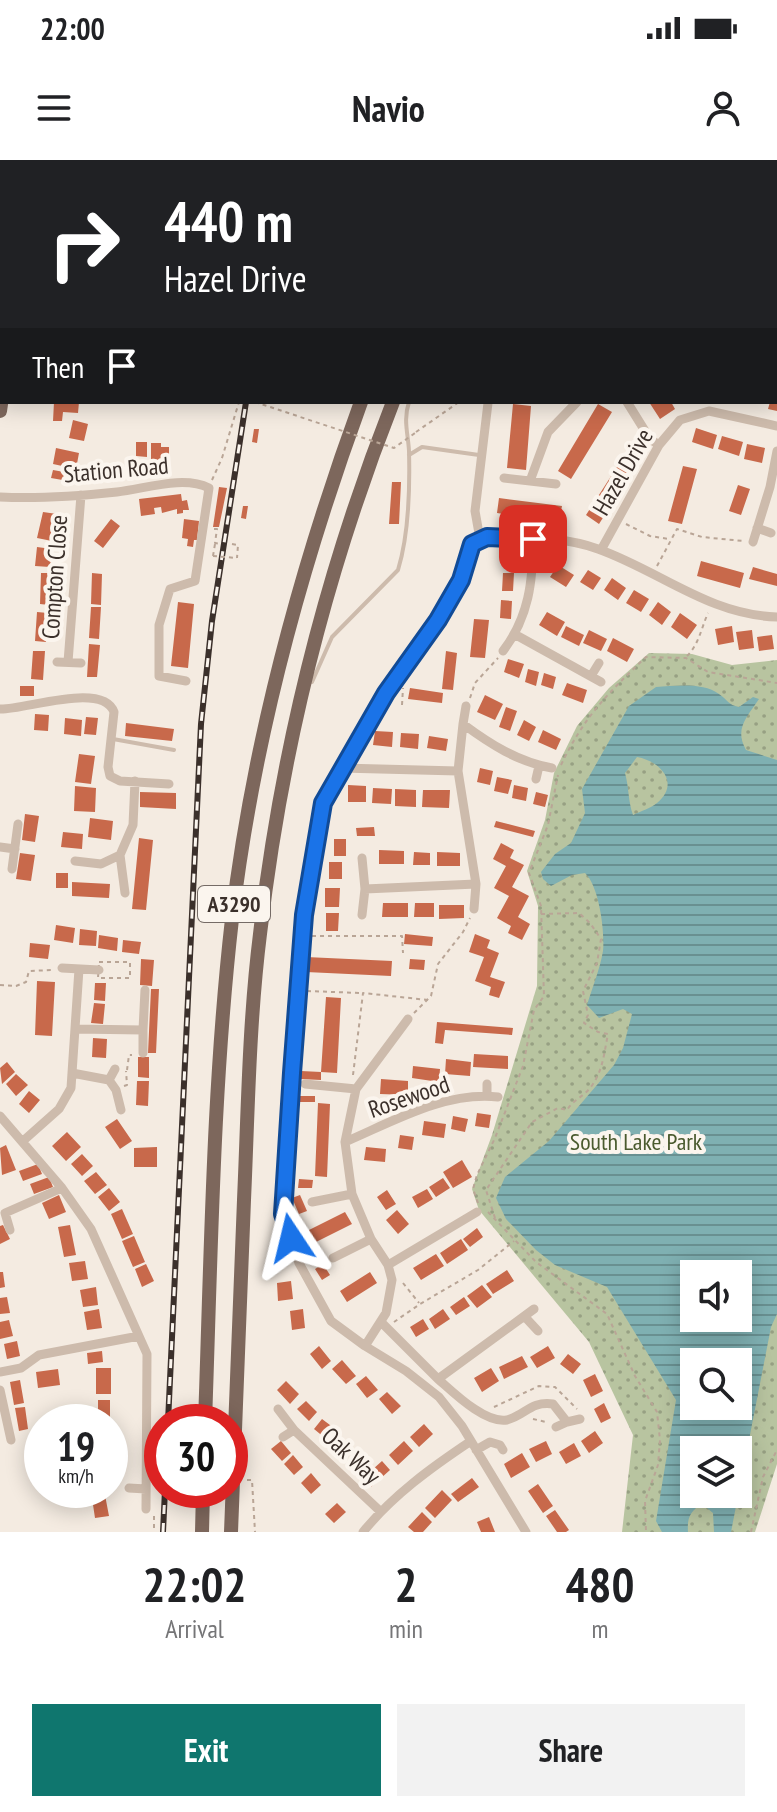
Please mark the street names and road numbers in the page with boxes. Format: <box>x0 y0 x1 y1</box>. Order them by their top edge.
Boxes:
street label: Hazel Drive <box>585 423 660 521</box>
street label: Station Road <box>62 449 170 490</box>
street label: Compton Close <box>35 514 74 640</box>
road number: A3290 <box>198 886 270 922</box>
street label: Rosewood <box>364 1068 454 1125</box>
street label: Oak Way <box>315 1420 388 1491</box>

